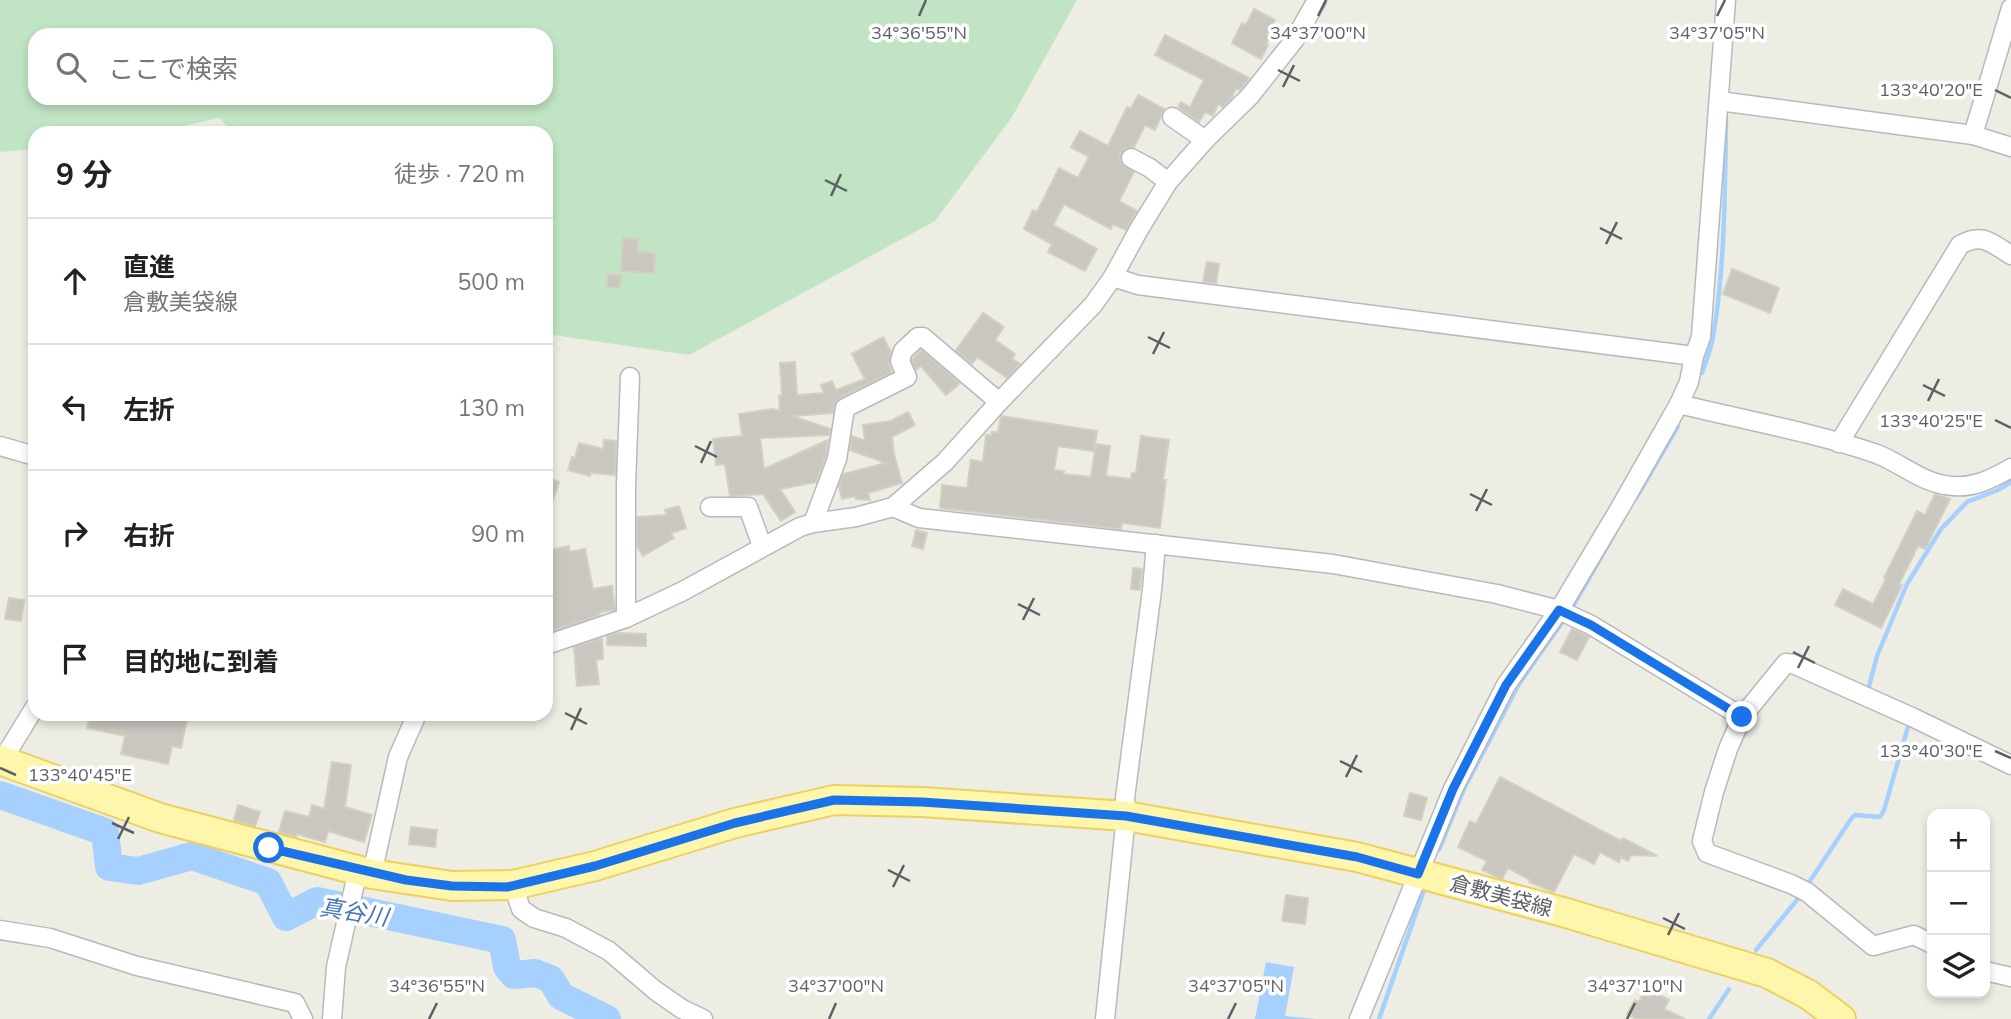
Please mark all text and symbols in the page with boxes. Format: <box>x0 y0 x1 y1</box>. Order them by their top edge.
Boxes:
text: 34°36'55"N <box>871 21 967 44</box>
text: 34°37'00"N <box>1270 21 1366 44</box>
text: 34°37'05"N <box>1669 21 1765 44</box>
search box <box>28 28 553 105</box>
icon: search <box>52 48 90 86</box>
text: ここで検索 <box>108 52 238 85</box>
text: 133°40'20"E <box>1879 78 1983 101</box>
text: 9 分 <box>56 155 112 193</box>
text: 徒歩 · 720 m <box>394 159 525 188</box>
text: 直進 <box>123 250 175 283</box>
icon: ahead <box>56 262 94 300</box>
text: 500 m <box>457 267 525 296</box>
text: 倉敷美袋線 <box>123 287 238 316</box>
icon: left <box>56 388 94 426</box>
text: 左折 <box>123 393 175 426</box>
text: 130 m <box>457 393 525 422</box>
text: 133°40'25"E <box>1879 409 1983 432</box>
icon: right <box>56 514 94 552</box>
text: 右折 <box>123 519 175 552</box>
text: 90 m <box>471 519 525 548</box>
icon: arrive <box>56 640 94 678</box>
text: 目的地に到着 <box>123 645 279 678</box>
route end <box>1726 701 1757 732</box>
text: 133°40'30"E <box>1879 739 1983 762</box>
text: 133°40'45"E <box>28 763 132 786</box>
map controls <box>1927 809 1990 998</box>
button: + <box>1927 809 1990 872</box>
route start <box>253 832 284 863</box>
street label: 倉敷美袋線 <box>1447 869 1555 921</box>
button: − <box>1927 872 1990 935</box>
water label: 真谷川 <box>318 892 393 932</box>
button: layers <box>1927 935 1990 998</box>
text: 34°36'55"N <box>389 974 485 997</box>
text: 34°37'00"N <box>788 974 884 997</box>
text: 34°37'05"N <box>1188 974 1284 997</box>
text: 34°37'10"N <box>1587 974 1683 997</box>

